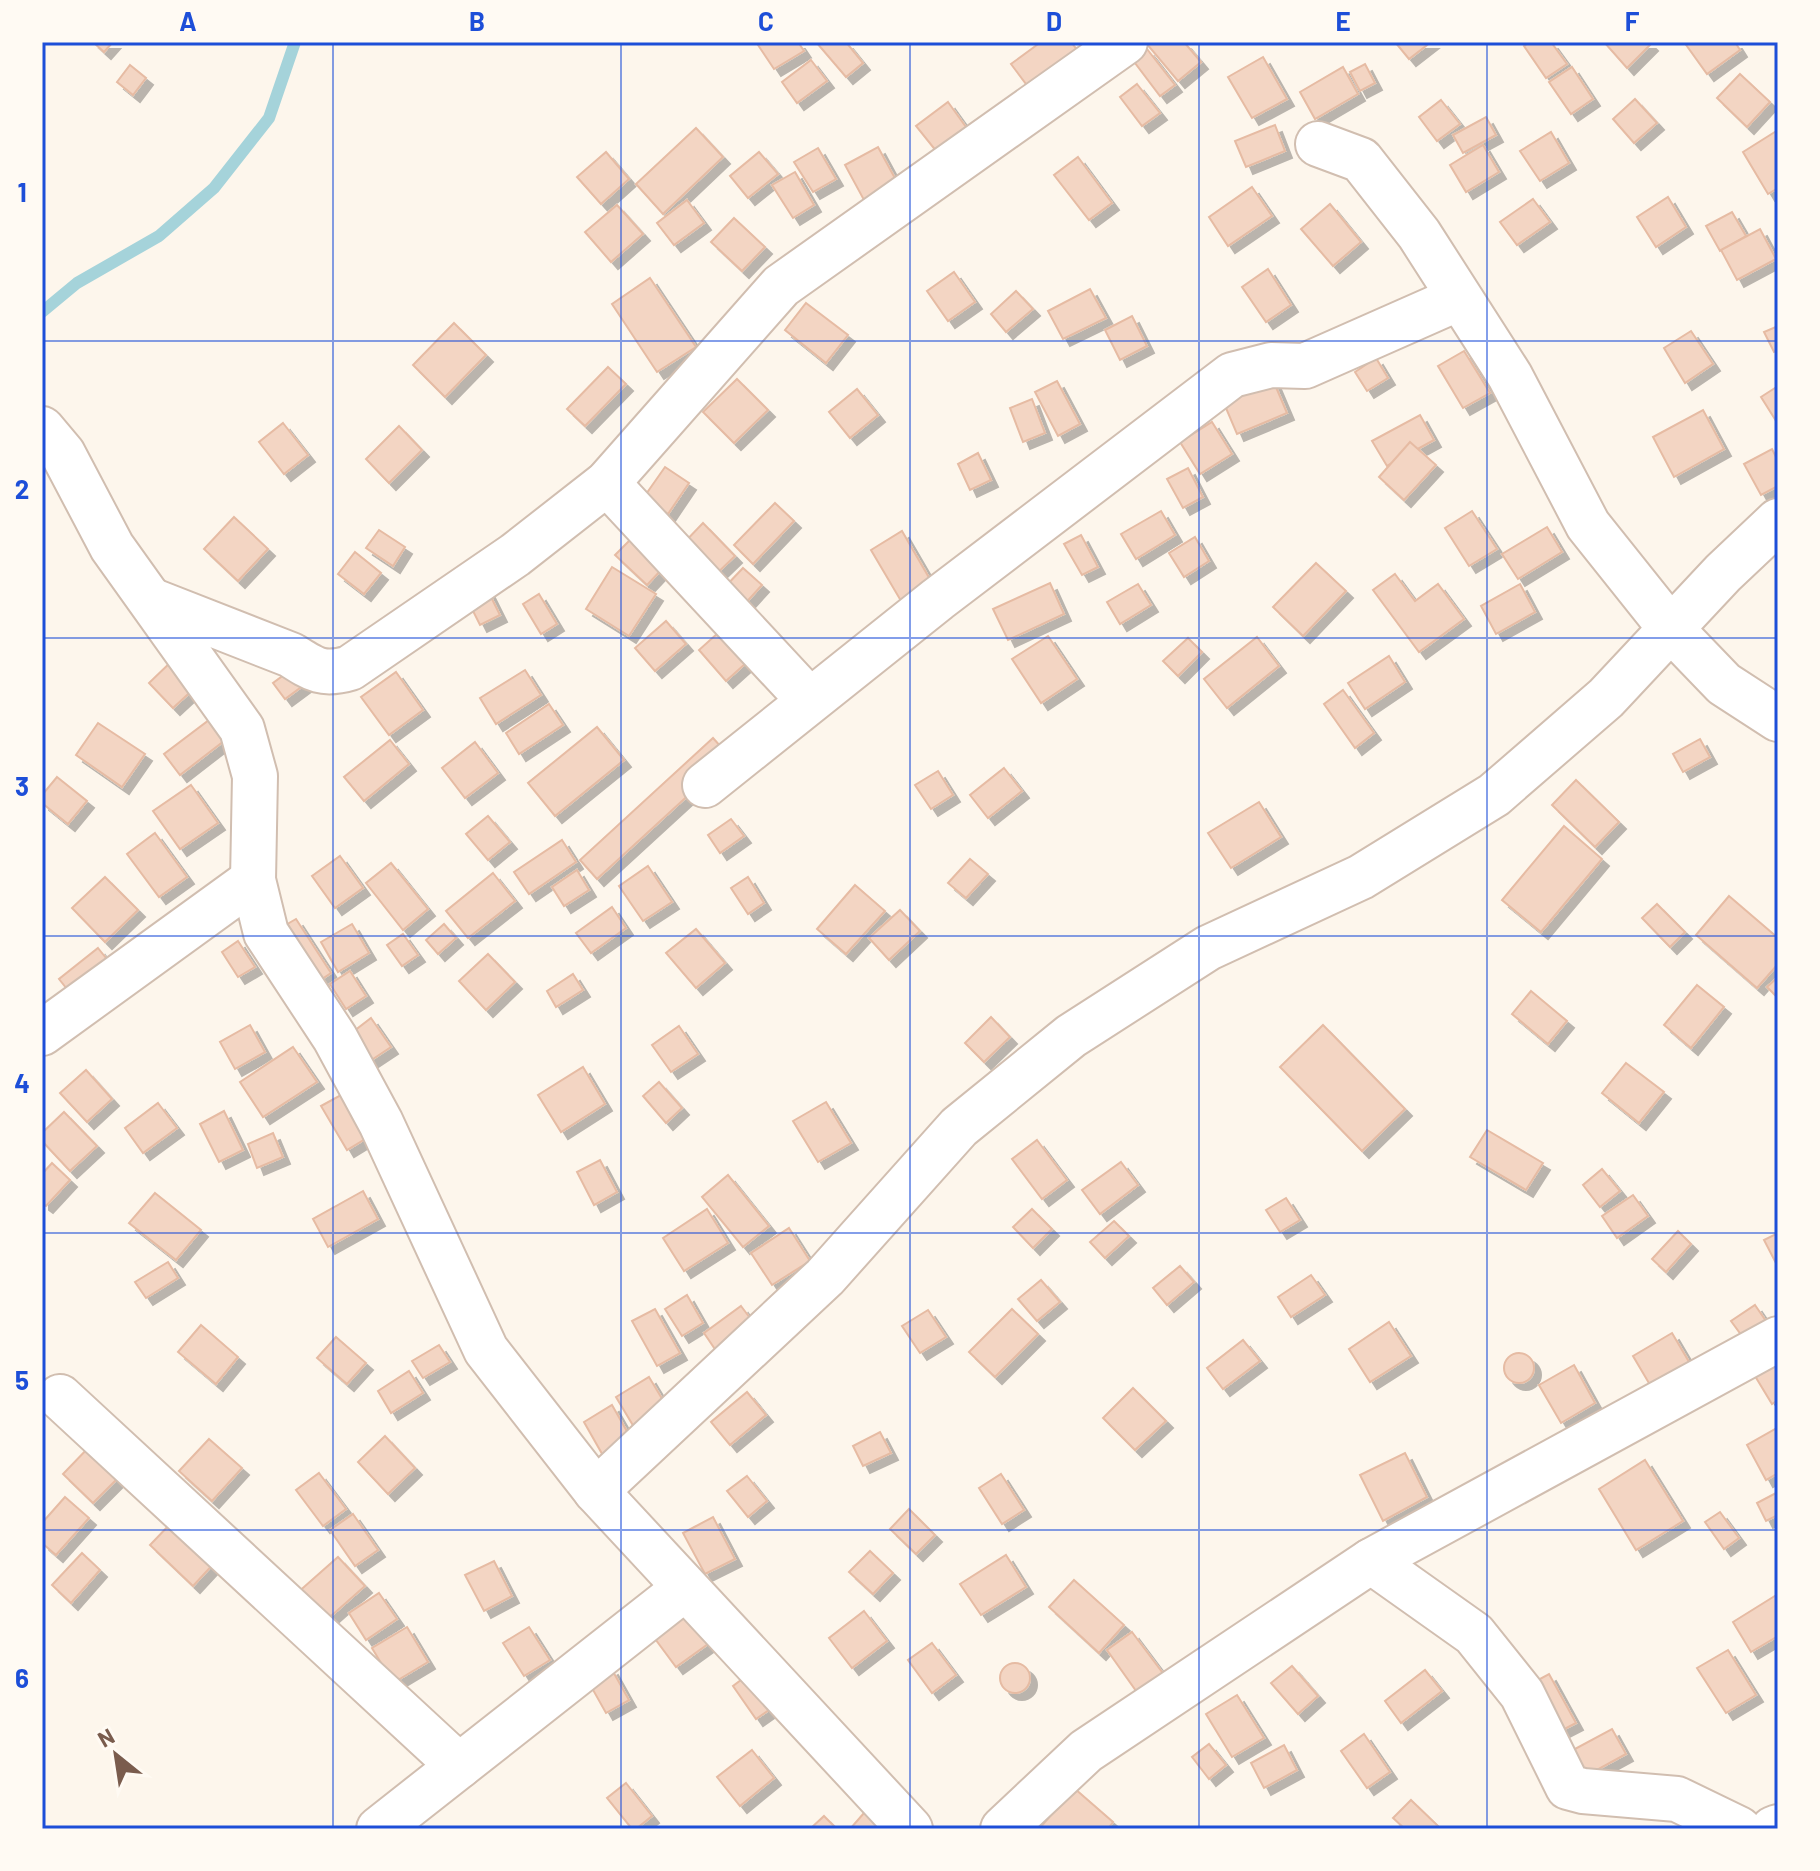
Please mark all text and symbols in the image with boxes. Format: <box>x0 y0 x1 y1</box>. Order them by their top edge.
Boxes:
text: A <box>179 5 197 36</box>
text: B <box>469 5 485 36</box>
text: C <box>758 5 774 36</box>
text: D <box>1046 5 1062 36</box>
text: E <box>1335 5 1351 36</box>
text: F <box>1625 5 1640 36</box>
text: 1 <box>17 176 27 207</box>
text: 2 <box>15 473 29 504</box>
text: 3 <box>15 770 29 801</box>
text: 4 <box>14 1067 30 1098</box>
text: 5 <box>15 1364 29 1395</box>
text: 6 <box>15 1662 29 1693</box>
north arrow <box>76 1715 156 1795</box>
text: N <box>93 1722 118 1752</box>

